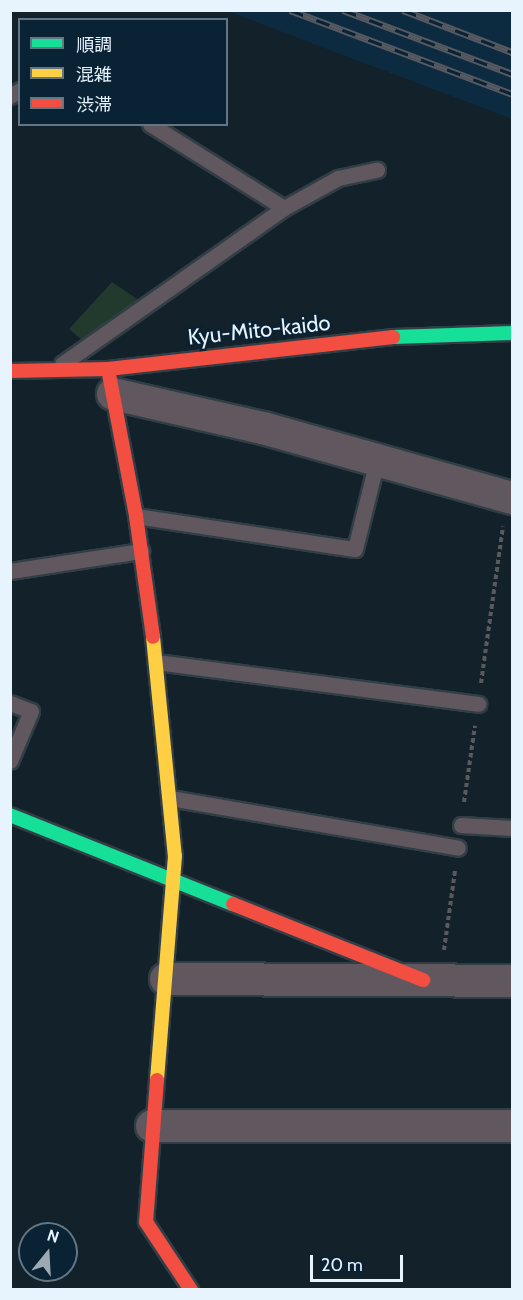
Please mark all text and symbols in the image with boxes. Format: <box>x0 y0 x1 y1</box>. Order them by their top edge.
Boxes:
legend <box>18 18 228 126</box>
text: 順調 <box>76 34 112 56</box>
text: 混雑 <box>76 64 112 86</box>
text: 渋滞 <box>76 94 112 116</box>
street label: Kyu-Mito-kaido <box>186 309 332 351</box>
north arrow <box>18 1222 78 1282</box>
text: N <box>45 1226 61 1247</box>
scale bar <box>313 1243 406 1281</box>
text: 20 m <box>321 1254 363 1276</box>

